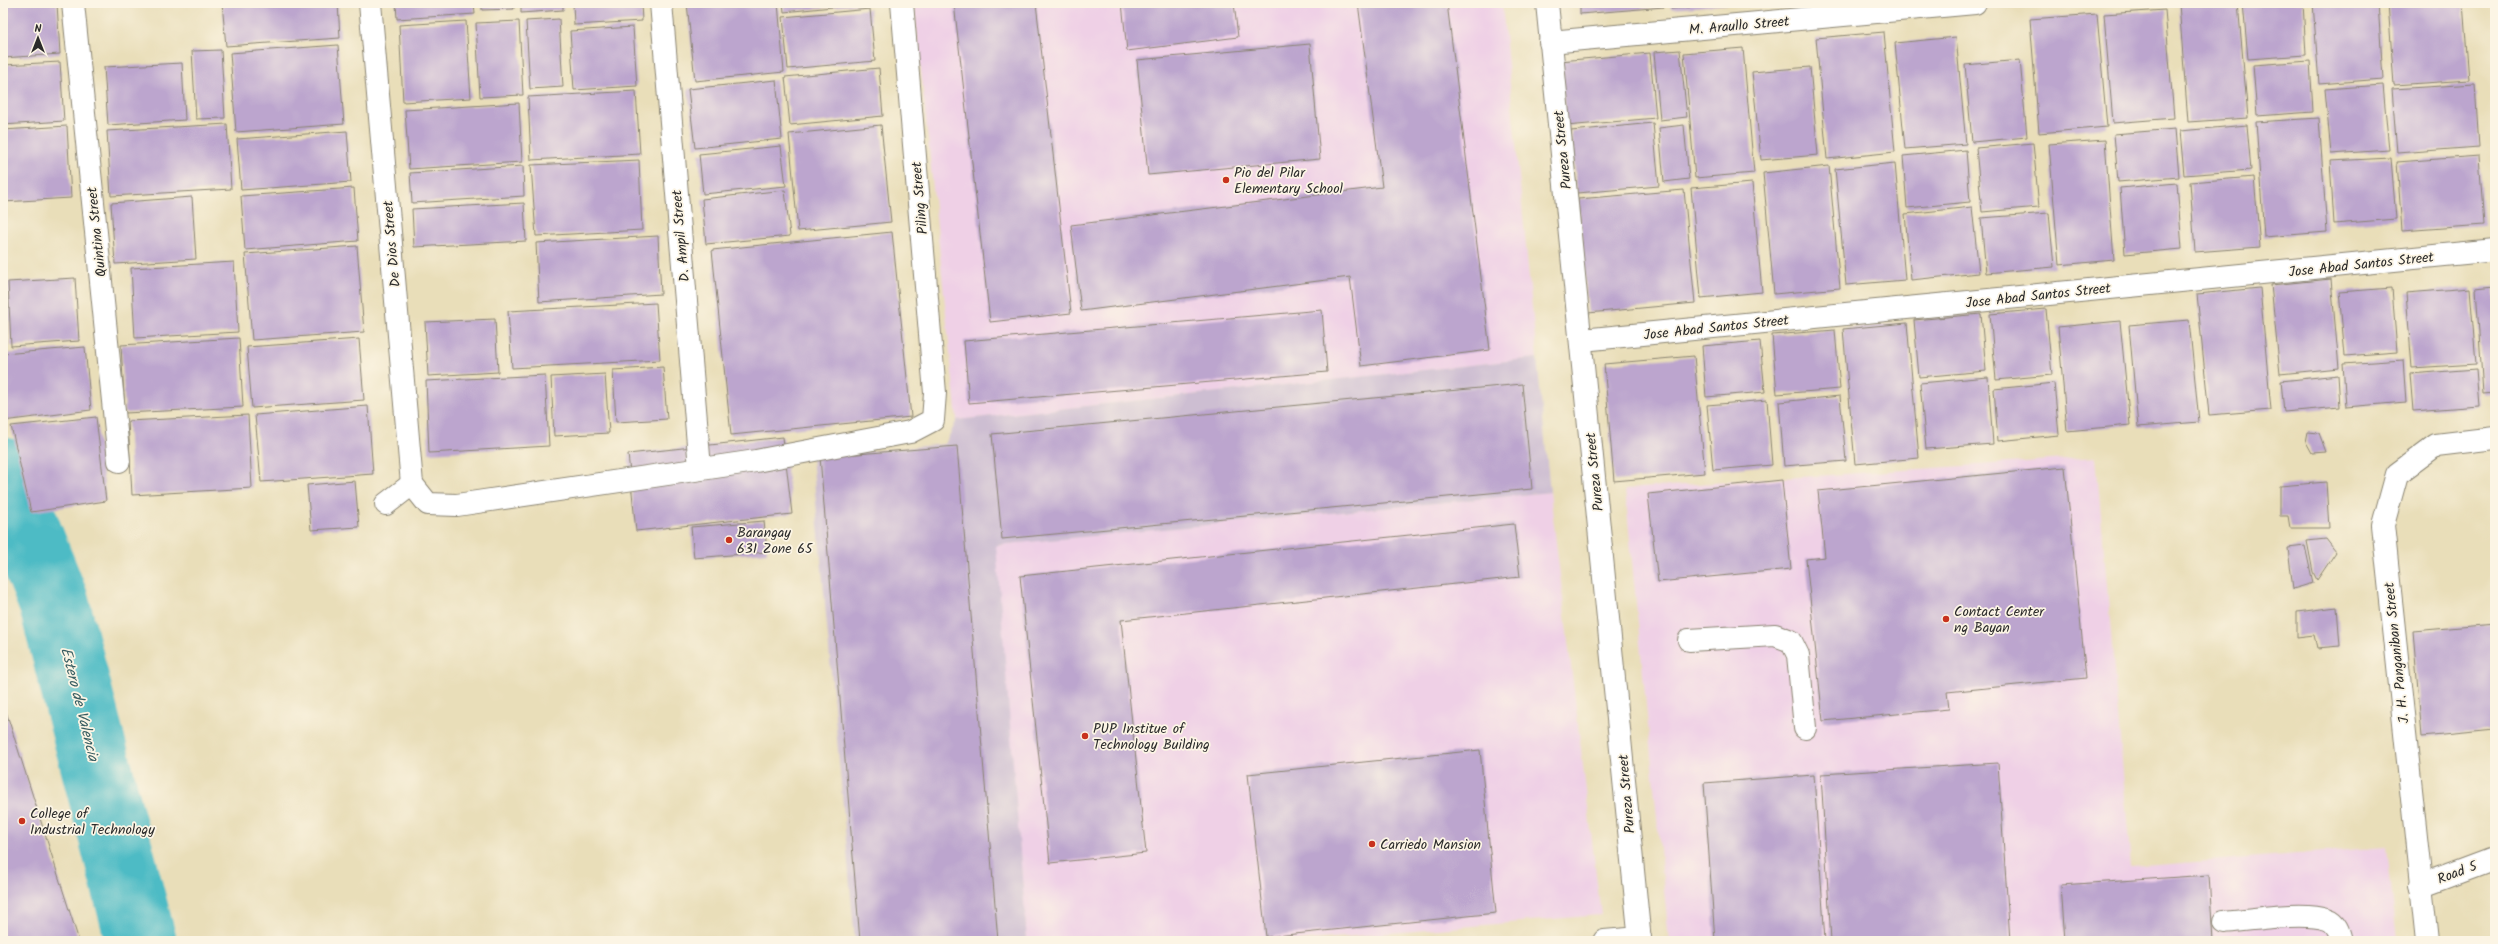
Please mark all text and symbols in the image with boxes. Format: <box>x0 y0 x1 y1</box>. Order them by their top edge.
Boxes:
street label: M. Araullo Street <box>1688 11 1791 41</box>
north arrow <box>18 18 58 58</box>
text: N <box>35 20 42 38</box>
street label: Pureza Street <box>1548 109 1578 190</box>
street label: Piling Street <box>906 160 934 235</box>
place label: Pio del Pilar Elementary School <box>1234 162 1343 200</box>
marker: Pio del Pilar Elementary School <box>1221 175 1231 185</box>
street label: Quintina Street <box>81 185 113 278</box>
street label: D. Ampil Street <box>666 188 696 283</box>
street label: De Dios Street <box>377 199 407 288</box>
street label: Jose Abad Santos Street <box>2287 246 2435 284</box>
street label: Jose Abad Santos Street <box>1964 277 2112 315</box>
street label: Jose Abad Santos Street <box>1642 309 1790 347</box>
street label: Pureza Street <box>1580 431 1610 512</box>
place label: Barangay 631 Zone 65 <box>737 522 814 560</box>
marker: Barangay 631 Zone 65 <box>724 535 734 545</box>
street label: J. H. Panganiban Street <box>2379 581 2415 725</box>
place label: Contact Center ng Bayan <box>1954 601 2045 639</box>
marker: Contact Center ng Bayan <box>1941 614 1951 624</box>
water label: Estero de Valencia <box>53 645 105 765</box>
place label: PUP Institue of Technology Building <box>1093 718 1210 756</box>
marker: PUP Institue of Technology Building <box>1080 731 1090 741</box>
street label: Pureza Street <box>1613 753 1641 834</box>
place label: College of Industrial Technology <box>30 803 155 841</box>
marker: College of Industrial Technology <box>17 816 27 826</box>
place label: Carriedo Mansion <box>1380 834 1481 856</box>
marker: Carriedo Mansion <box>1367 839 1377 849</box>
street label: Road 5 <box>2434 855 2482 891</box>

